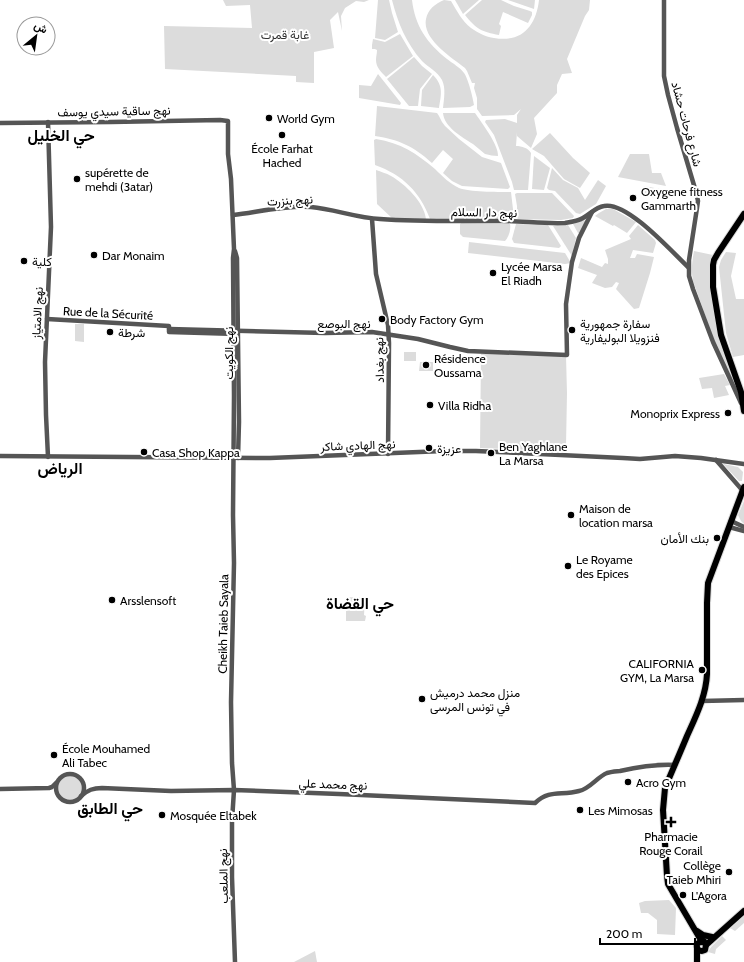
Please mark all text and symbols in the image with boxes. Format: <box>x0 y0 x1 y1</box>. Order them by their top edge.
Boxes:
north arrow <box>16 16 56 56</box>
text: ش <box>32 18 50 37</box>
park label: غابة قمرت <box>261 27 309 43</box>
street label: شارع فرحات حشاد <box>667 80 706 169</box>
street label: نهج ساقية سيدي يوسف <box>57 103 171 122</box>
place label: World Gym <box>277 111 335 126</box>
marker: World Gym <box>264 113 274 123</box>
district label: حي الخليل <box>27 126 95 149</box>
marker: École Farhat Hached <box>277 130 287 140</box>
place label: École Farhat Hached <box>251 141 313 170</box>
place label: supérette de mehdi (3atar) <box>85 165 153 194</box>
marker: supérette de mehdi (3atar) <box>72 174 82 184</box>
place label: Oxygene fitness Gammarth <box>641 184 723 213</box>
street label: نهج بنزرت <box>267 191 313 211</box>
marker: Oxygene fitness Gammarth <box>628 193 638 203</box>
street label: نهج دار السلام <box>451 204 517 222</box>
place label: Dar Monaim <box>102 248 165 263</box>
marker: Dar Monaim <box>89 250 99 260</box>
place label: كلية <box>32 254 52 269</box>
marker: كلية <box>19 256 29 266</box>
place label: Lycée Marsa El Riadh <box>501 259 563 288</box>
marker: Lycée Marsa El Riadh <box>488 268 498 278</box>
street label: نهج الامتياز <box>28 287 48 341</box>
street label: Rue de la Sécurité <box>62 303 154 323</box>
place label: Body Factory Gym <box>390 312 484 327</box>
marker: Body Factory Gym <box>377 314 387 324</box>
street label: نهج البوصع <box>317 316 371 333</box>
place label: سفارة جمهورية فنزويلا البوليفارية <box>580 316 660 346</box>
place label: شرطة <box>118 325 145 341</box>
marker: سفارة جمهورية فنزويلا البوليفارية <box>567 325 577 335</box>
marker: شرطة <box>105 327 115 337</box>
street label: نهج الكويت <box>221 327 238 379</box>
street label: نهج بغداد <box>371 337 389 383</box>
place label: Résidence Oussama <box>434 351 486 380</box>
marker: Résidence Oussama <box>421 360 431 370</box>
place label: Villa Ridha <box>438 398 491 413</box>
marker: Villa Ridha <box>425 400 435 410</box>
place label: Monoprix Express <box>630 406 720 421</box>
marker: Monoprix Express <box>723 408 733 418</box>
street label: نهج الهادي شاكر <box>319 436 396 457</box>
place label: Ben Yaghlane La Marsa <box>499 439 567 468</box>
place label: عزيزة <box>437 441 461 457</box>
marker: عزيزة <box>424 443 434 453</box>
place label: Casa Shop Kappa <box>152 445 240 460</box>
marker: Casa Shop Kappa <box>139 447 149 457</box>
marker: Ben Yaghlane La Marsa <box>486 448 496 458</box>
district label: الرياض <box>37 459 83 479</box>
place label: Maison de location marsa <box>579 501 653 530</box>
marker: Maison de location marsa <box>566 510 576 520</box>
place label: بنك الأمان <box>661 531 709 546</box>
marker: بنك الأمان <box>712 533 722 543</box>
place label: Le Royame des Epices <box>576 552 633 581</box>
marker: Le Royame des Epices <box>563 561 573 571</box>
street label: Cheikh Taieb Sayala <box>215 574 231 674</box>
place label: Arsslensoft <box>120 593 176 608</box>
district label: حي القضاة <box>326 594 394 617</box>
marker: Arsslensoft <box>107 595 117 605</box>
place label: CALIFORNIA GYM, La Marsa <box>620 656 695 685</box>
marker: CALIFORNIA GYM, La Marsa <box>697 665 707 675</box>
place label: منزل محمد درميش في تونس المرسى <box>430 685 520 717</box>
marker: منزل محمد درميش في تونس المرسى <box>417 694 427 704</box>
place label: École Mouhamed Ali Tabec <box>62 741 150 770</box>
marker: École Mouhamed Ali Tabec <box>49 750 59 760</box>
street label: نهج محمد علي <box>298 775 368 796</box>
place label: Acro Gym <box>636 775 686 790</box>
marker: Acro Gym <box>623 777 633 787</box>
district label: حي الطابق <box>77 799 143 822</box>
place label: Les Mimosas <box>588 803 653 818</box>
marker: Les Mimosas <box>575 805 585 815</box>
place label: Mosquée Eltabek <box>170 808 257 823</box>
marker: Mosquée Eltabek <box>157 810 167 820</box>
marker: Pharmacie Rouge Corail <box>666 817 676 827</box>
place label: Pharmacie Rouge Corail <box>639 829 703 858</box>
street label: نهج الملعب <box>215 848 233 904</box>
place label: Collège Taieb Mhiri <box>667 858 721 887</box>
marker: Collège Taieb Mhiri <box>724 867 734 877</box>
place label: L'Agora <box>691 888 727 903</box>
marker: L'Agora <box>678 890 688 900</box>
scale bar <box>600 920 695 946</box>
text: 200 m <box>606 926 642 941</box>

